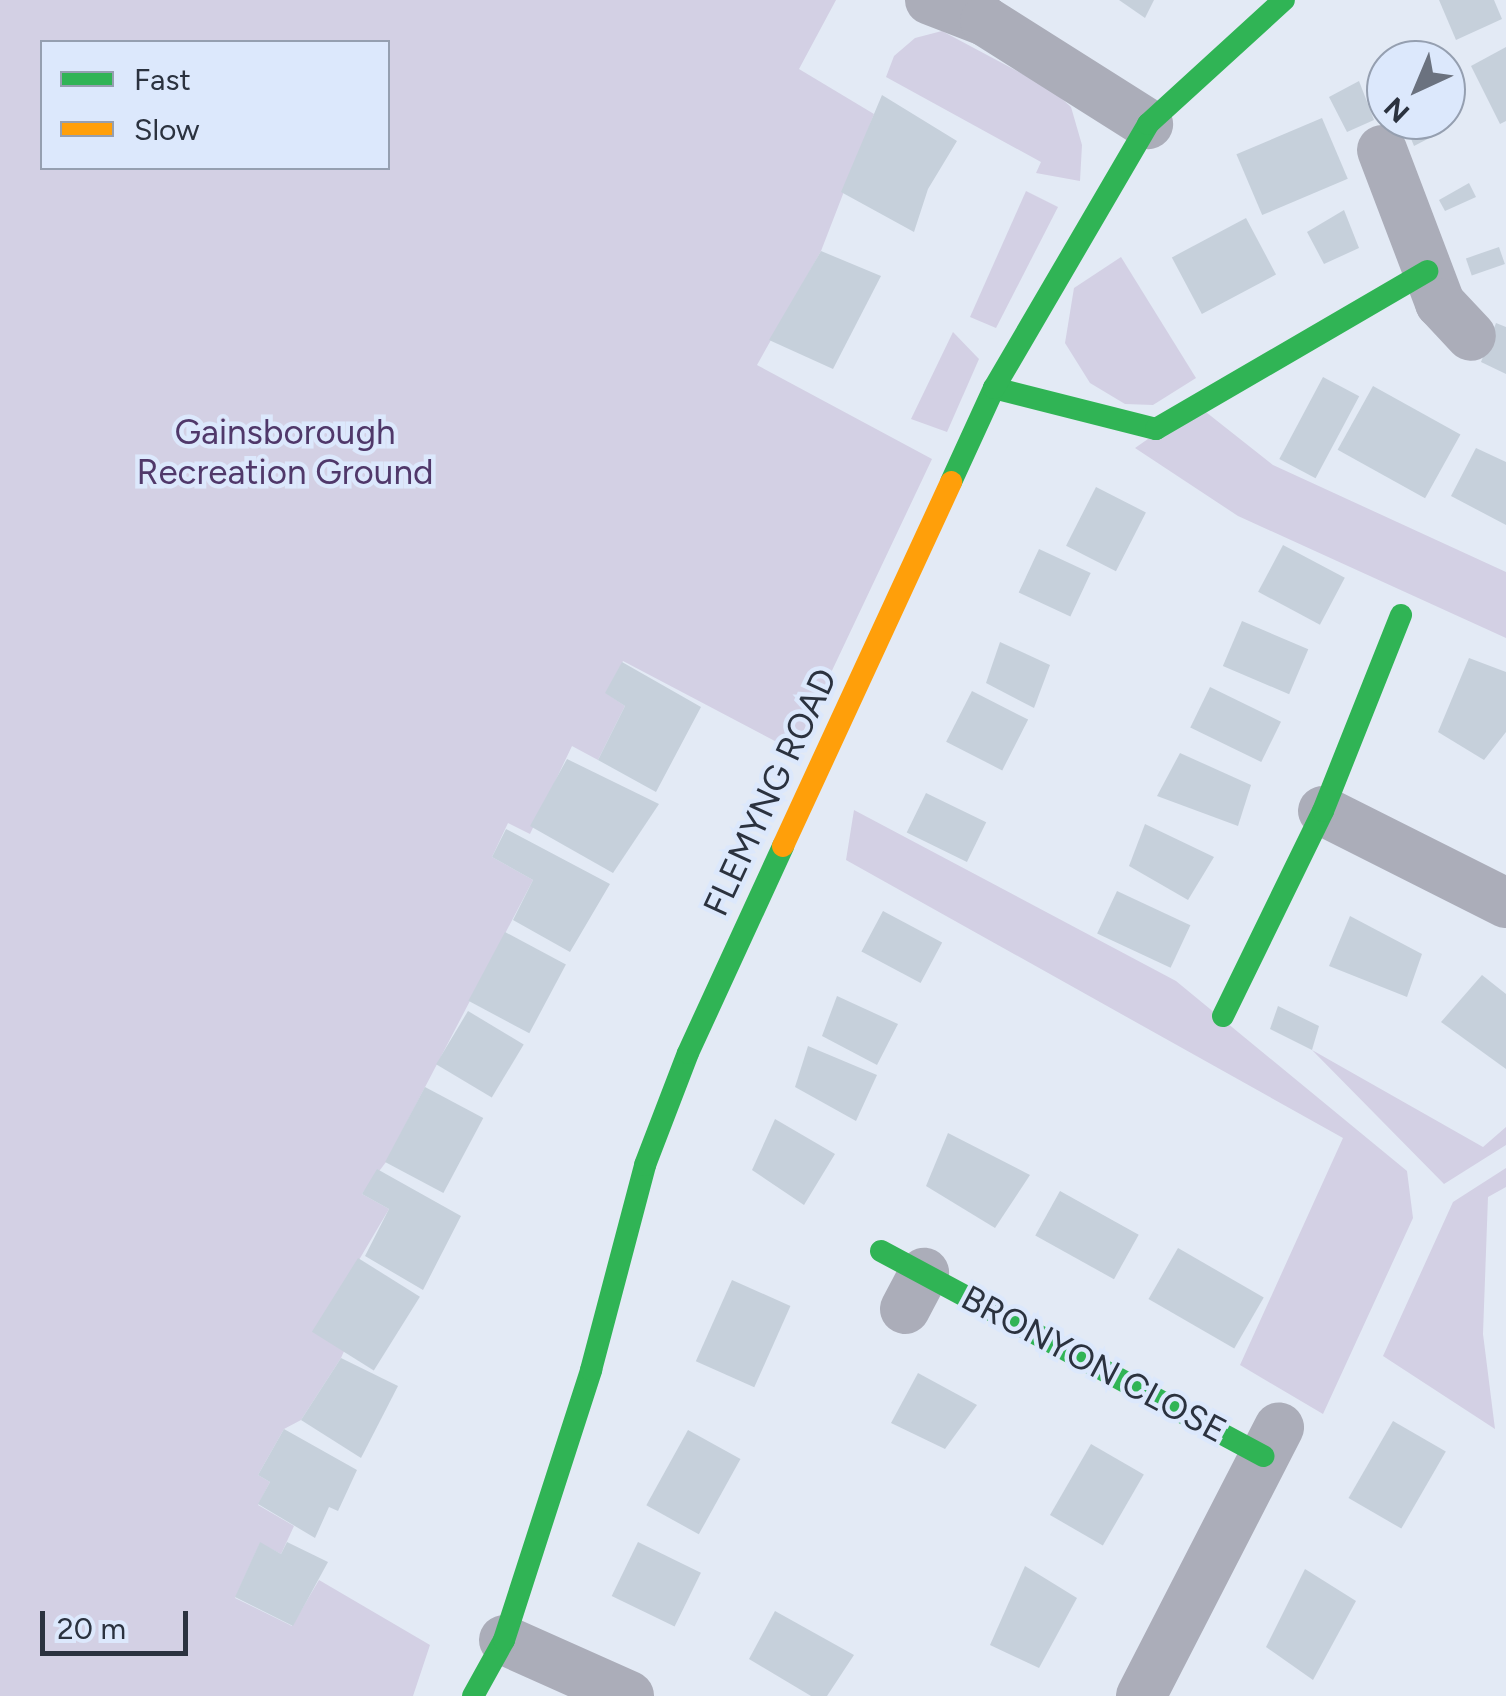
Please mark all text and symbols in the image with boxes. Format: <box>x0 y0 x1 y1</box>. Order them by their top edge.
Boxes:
legend <box>40 40 390 170</box>
north arrow <box>1366 40 1466 140</box>
text: Fast <box>134 61 191 98</box>
text: N <box>1377 90 1416 130</box>
text: Slow <box>134 111 200 148</box>
park label: Gainsborough Recreation Ground <box>137 411 433 493</box>
street label: FLEMYNG ROAD <box>694 662 846 922</box>
street label: BRONYON CLOSE <box>954 1277 1234 1451</box>
scale bar <box>45 1591 192 1653</box>
text: 20 m <box>57 1610 126 1647</box>

